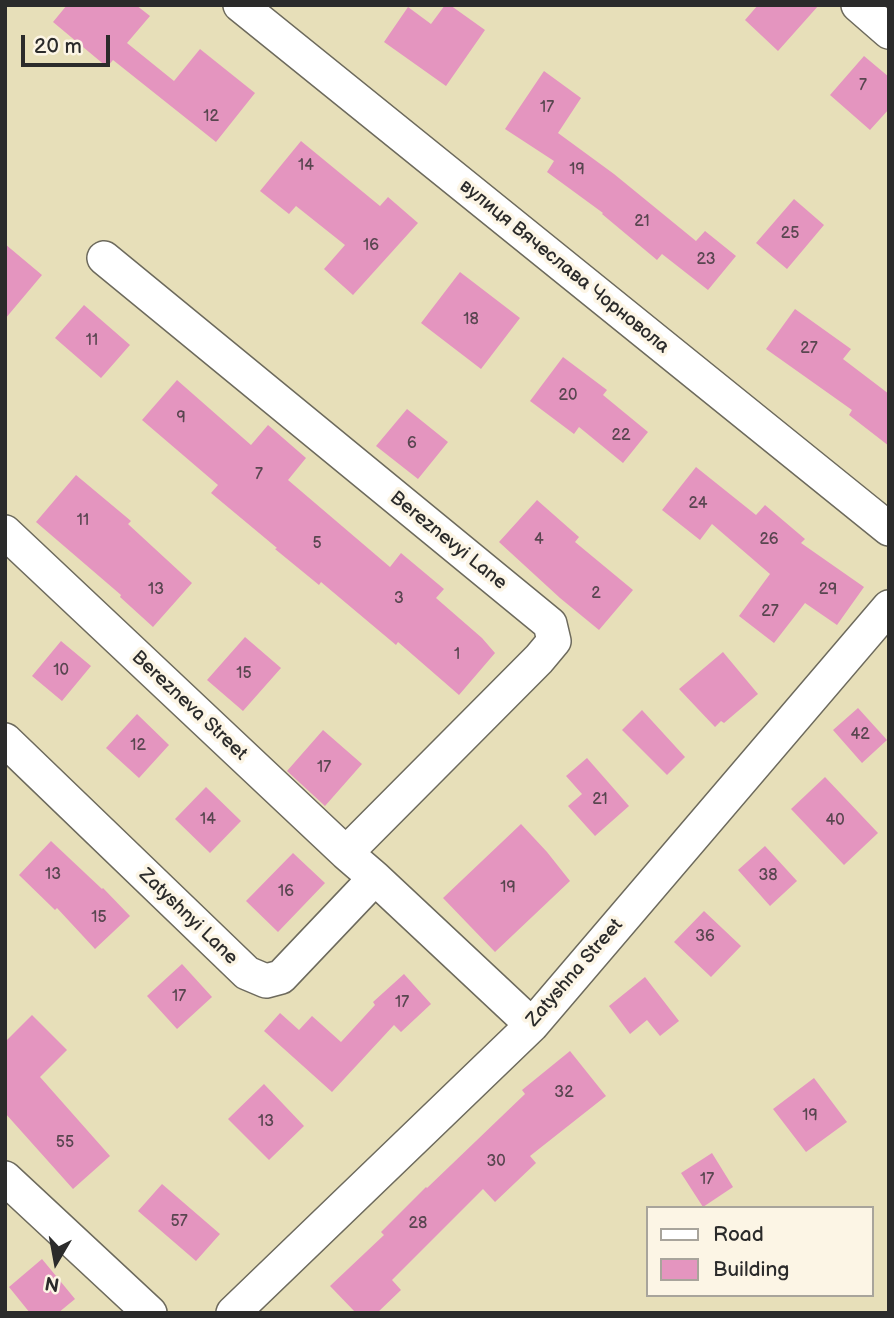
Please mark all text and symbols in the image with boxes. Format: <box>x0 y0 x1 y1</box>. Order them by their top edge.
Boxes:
scale bar <box>24 21 114 65</box>
text: 20 m <box>34 34 82 59</box>
house number: 7 <box>859 76 867 96</box>
house number: 17 <box>540 98 554 118</box>
house number: 12 <box>203 107 219 127</box>
house number: 14 <box>298 156 314 176</box>
house number: 19 <box>569 160 585 180</box>
street label: вулиця Вячеслава Чорновола <box>455 175 673 359</box>
house number: 21 <box>634 212 650 232</box>
house number: 25 <box>781 224 799 244</box>
house number: 16 <box>363 236 379 256</box>
house number: 23 <box>697 250 715 270</box>
house number: 18 <box>463 310 479 330</box>
house number: 11 <box>86 331 98 351</box>
house number: 27 <box>800 339 818 359</box>
house number: 20 <box>559 386 577 406</box>
house number: 9 <box>176 408 186 428</box>
house number: 22 <box>612 426 630 446</box>
house number: 6 <box>407 434 417 454</box>
house number: 7 <box>255 465 263 485</box>
street label: Bereznevyi Lane <box>385 487 511 595</box>
house number: 24 <box>689 494 707 514</box>
house number: 11 <box>77 511 89 531</box>
house number: 4 <box>534 530 544 550</box>
house number: 26 <box>759 530 779 550</box>
house number: 5 <box>312 534 322 554</box>
house number: 13 <box>148 580 164 600</box>
house number: 29 <box>819 580 837 600</box>
house number: 2 <box>591 584 601 604</box>
house number: 3 <box>394 589 404 609</box>
house number: 27 <box>761 602 779 622</box>
house number: 1 <box>454 645 460 665</box>
street label: Berezneva Street <box>126 647 252 765</box>
house number: 10 <box>53 661 69 681</box>
house number: 15 <box>236 664 252 684</box>
house number: 42 <box>850 725 870 745</box>
house number: 12 <box>130 736 146 756</box>
house number: 17 <box>317 758 331 778</box>
house number: 21 <box>592 790 608 810</box>
house number: 14 <box>200 810 216 830</box>
house number: 40 <box>825 811 845 831</box>
street label: Zatyshnyi Lane <box>134 864 242 970</box>
house number: 13 <box>45 865 61 885</box>
house number: 38 <box>758 866 778 886</box>
house number: 19 <box>500 878 516 898</box>
house number: 16 <box>278 882 294 902</box>
house number: 15 <box>91 908 107 928</box>
street label: Zatyshna Street <box>522 914 628 1032</box>
house number: 36 <box>695 927 715 947</box>
house number: 17 <box>172 987 186 1007</box>
house number: 17 <box>395 993 409 1013</box>
house number: 32 <box>554 1083 574 1103</box>
house number: 19 <box>802 1106 818 1126</box>
house number: 13 <box>258 1112 274 1132</box>
house number: 55 <box>56 1133 74 1153</box>
house number: 30 <box>486 1152 506 1172</box>
house number: 17 <box>700 1170 714 1190</box>
legend <box>646 1206 873 1297</box>
house number: 57 <box>170 1212 188 1232</box>
house number: 28 <box>409 1214 427 1234</box>
text: Road <box>713 1222 764 1247</box>
north arrow <box>21 1227 91 1297</box>
text: Building <box>713 1257 789 1282</box>
text: N <box>43 1271 61 1296</box>

